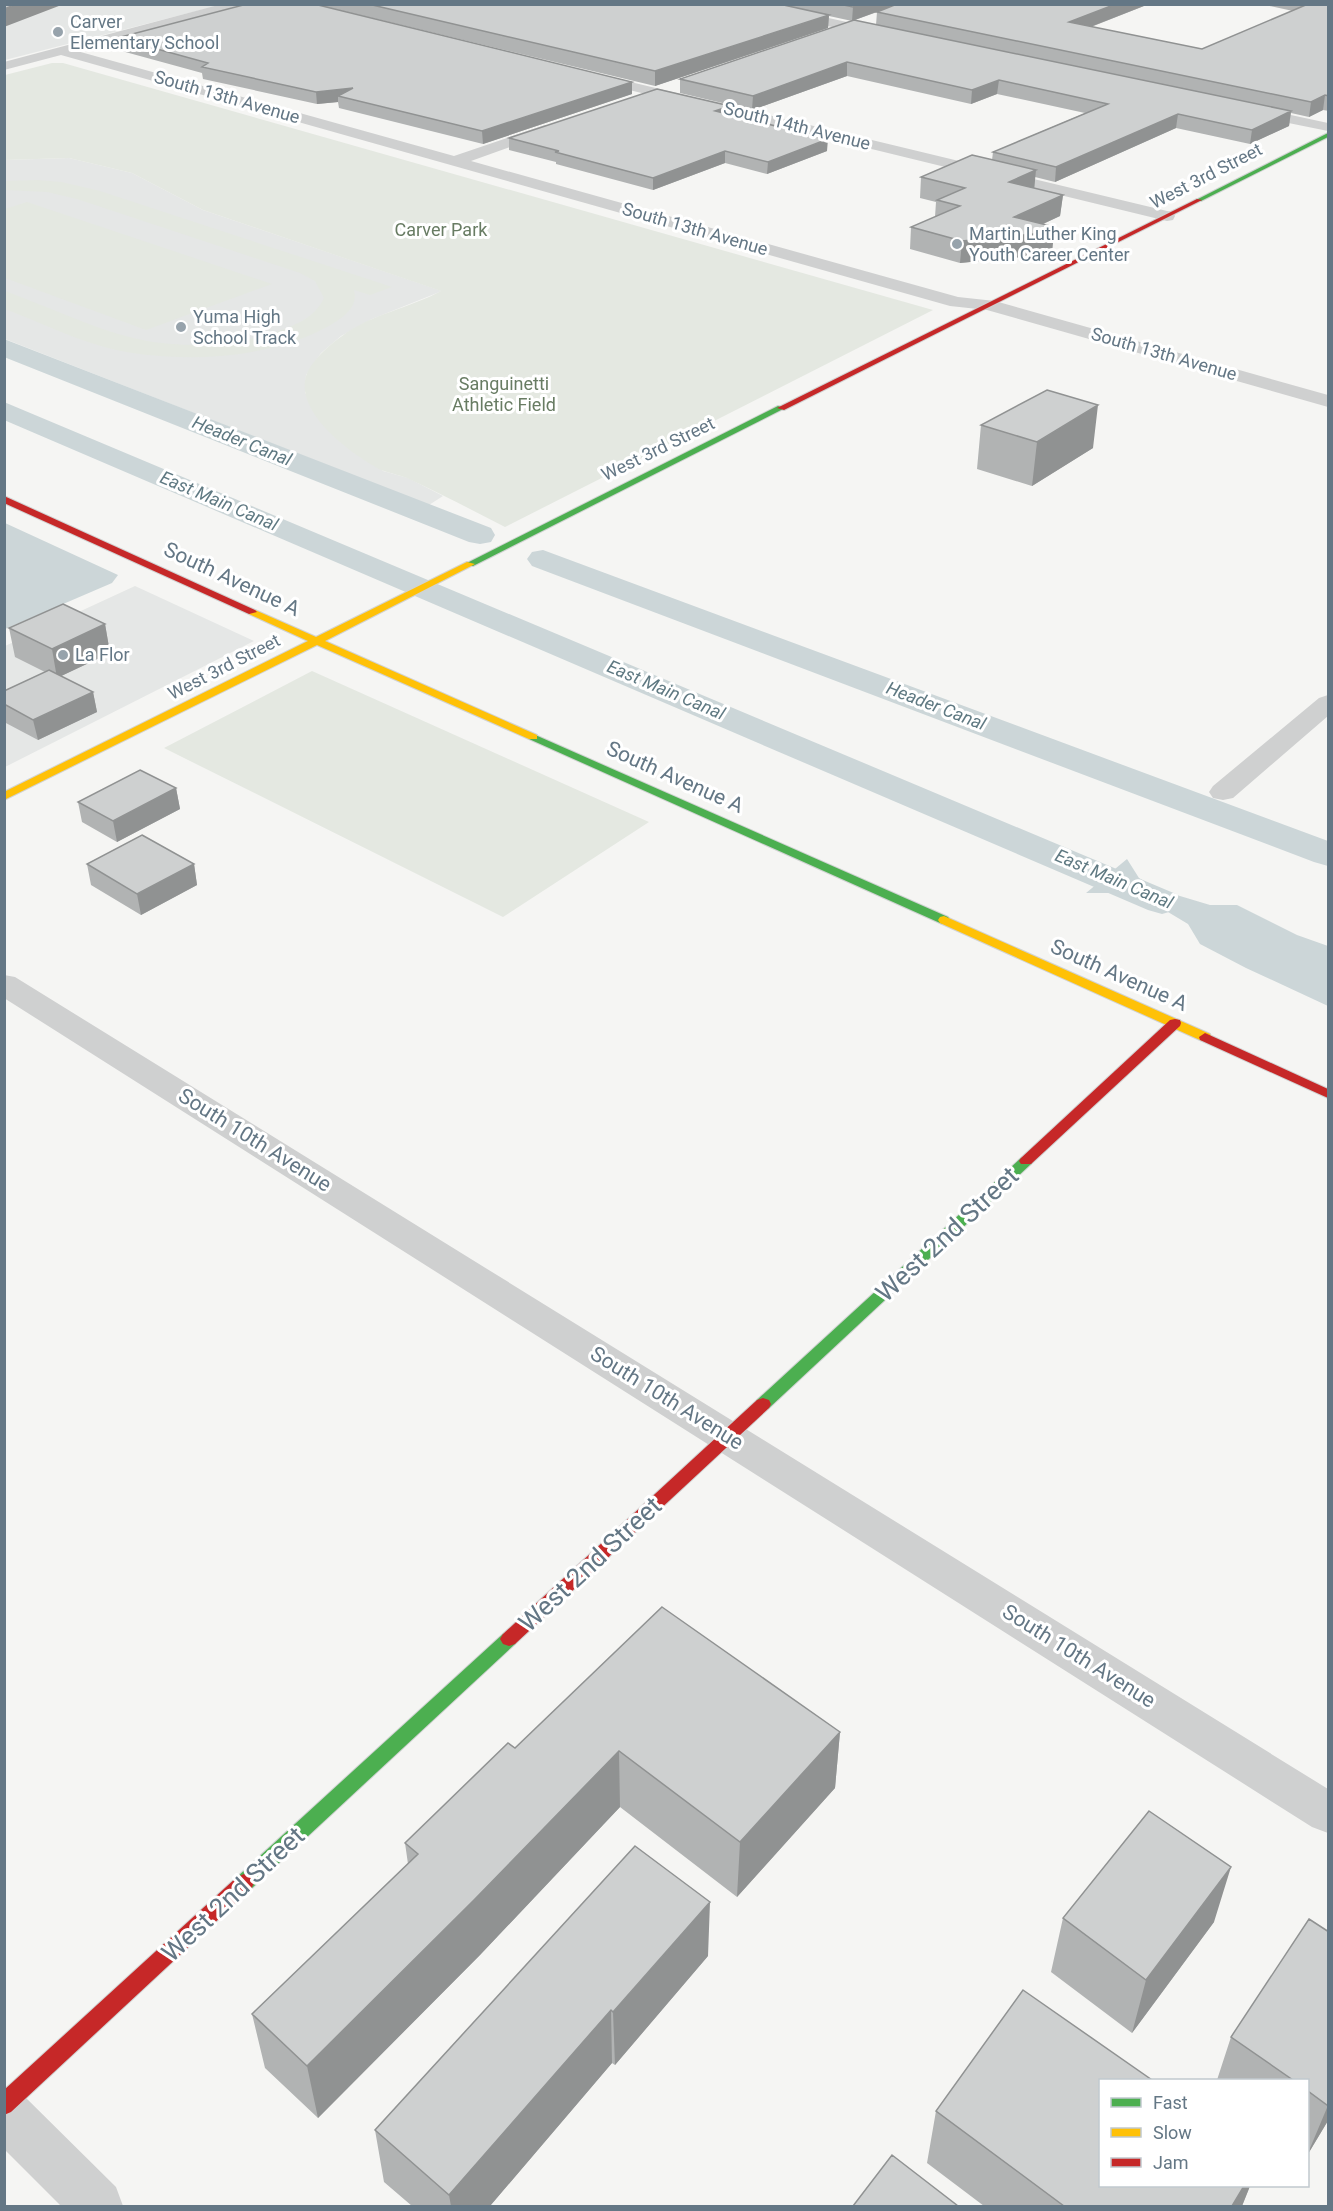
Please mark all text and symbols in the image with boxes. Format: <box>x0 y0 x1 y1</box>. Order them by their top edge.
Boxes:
place label: Carver Elementary School <box>70 11 219 53</box>
marker: Carver Elementary School <box>51 25 65 39</box>
street label: South 13th Avenue <box>152 66 302 127</box>
street label: South 14th Avenue <box>722 97 873 154</box>
street label: West 3rd Street <box>1146 138 1265 213</box>
street label: South 13th Avenue <box>620 198 770 259</box>
park label: Carver Park <box>395 219 488 240</box>
place label: Martin Luther King Youth Career Center <box>969 223 1130 265</box>
marker: Martin Luther King Youth Career Center <box>950 237 964 251</box>
place label: Yuma High School Track <box>193 306 297 348</box>
marker: Yuma High School Track <box>174 320 188 334</box>
street label: South 13th Avenue <box>1089 323 1239 384</box>
park label: Sanguinetti Athletic Field <box>452 373 556 415</box>
water label: Header Canal <box>190 411 295 470</box>
street label: West 3rd Street <box>598 412 718 485</box>
water label: East Main Canal <box>157 466 282 535</box>
street label: South Avenue A <box>160 537 304 621</box>
street label: West 3rd Street <box>164 629 283 704</box>
place label: La Flor <box>75 644 130 665</box>
marker: La Flor <box>56 648 70 662</box>
water label: East Main Canal <box>604 655 729 724</box>
water label: Header Canal <box>883 677 990 734</box>
street label: South Avenue A <box>603 736 747 818</box>
water label: East Main Canal <box>1052 844 1177 913</box>
street label: South Avenue A <box>1047 934 1191 1016</box>
street label: South 10th Avenue <box>174 1083 336 1197</box>
street label: West 2nd Street <box>870 1160 1024 1308</box>
street label: South 10th Avenue <box>586 1341 748 1455</box>
street label: West 2nd Street <box>513 1490 667 1638</box>
street label: South 10th Avenue <box>998 1599 1160 1713</box>
street label: West 2nd Street <box>156 1820 310 1968</box>
legend <box>1099 2079 1309 2187</box>
text: Fast <box>1153 2092 1188 2113</box>
text: Slow <box>1153 2122 1192 2143</box>
text: Jam <box>1153 2152 1189 2173</box>

